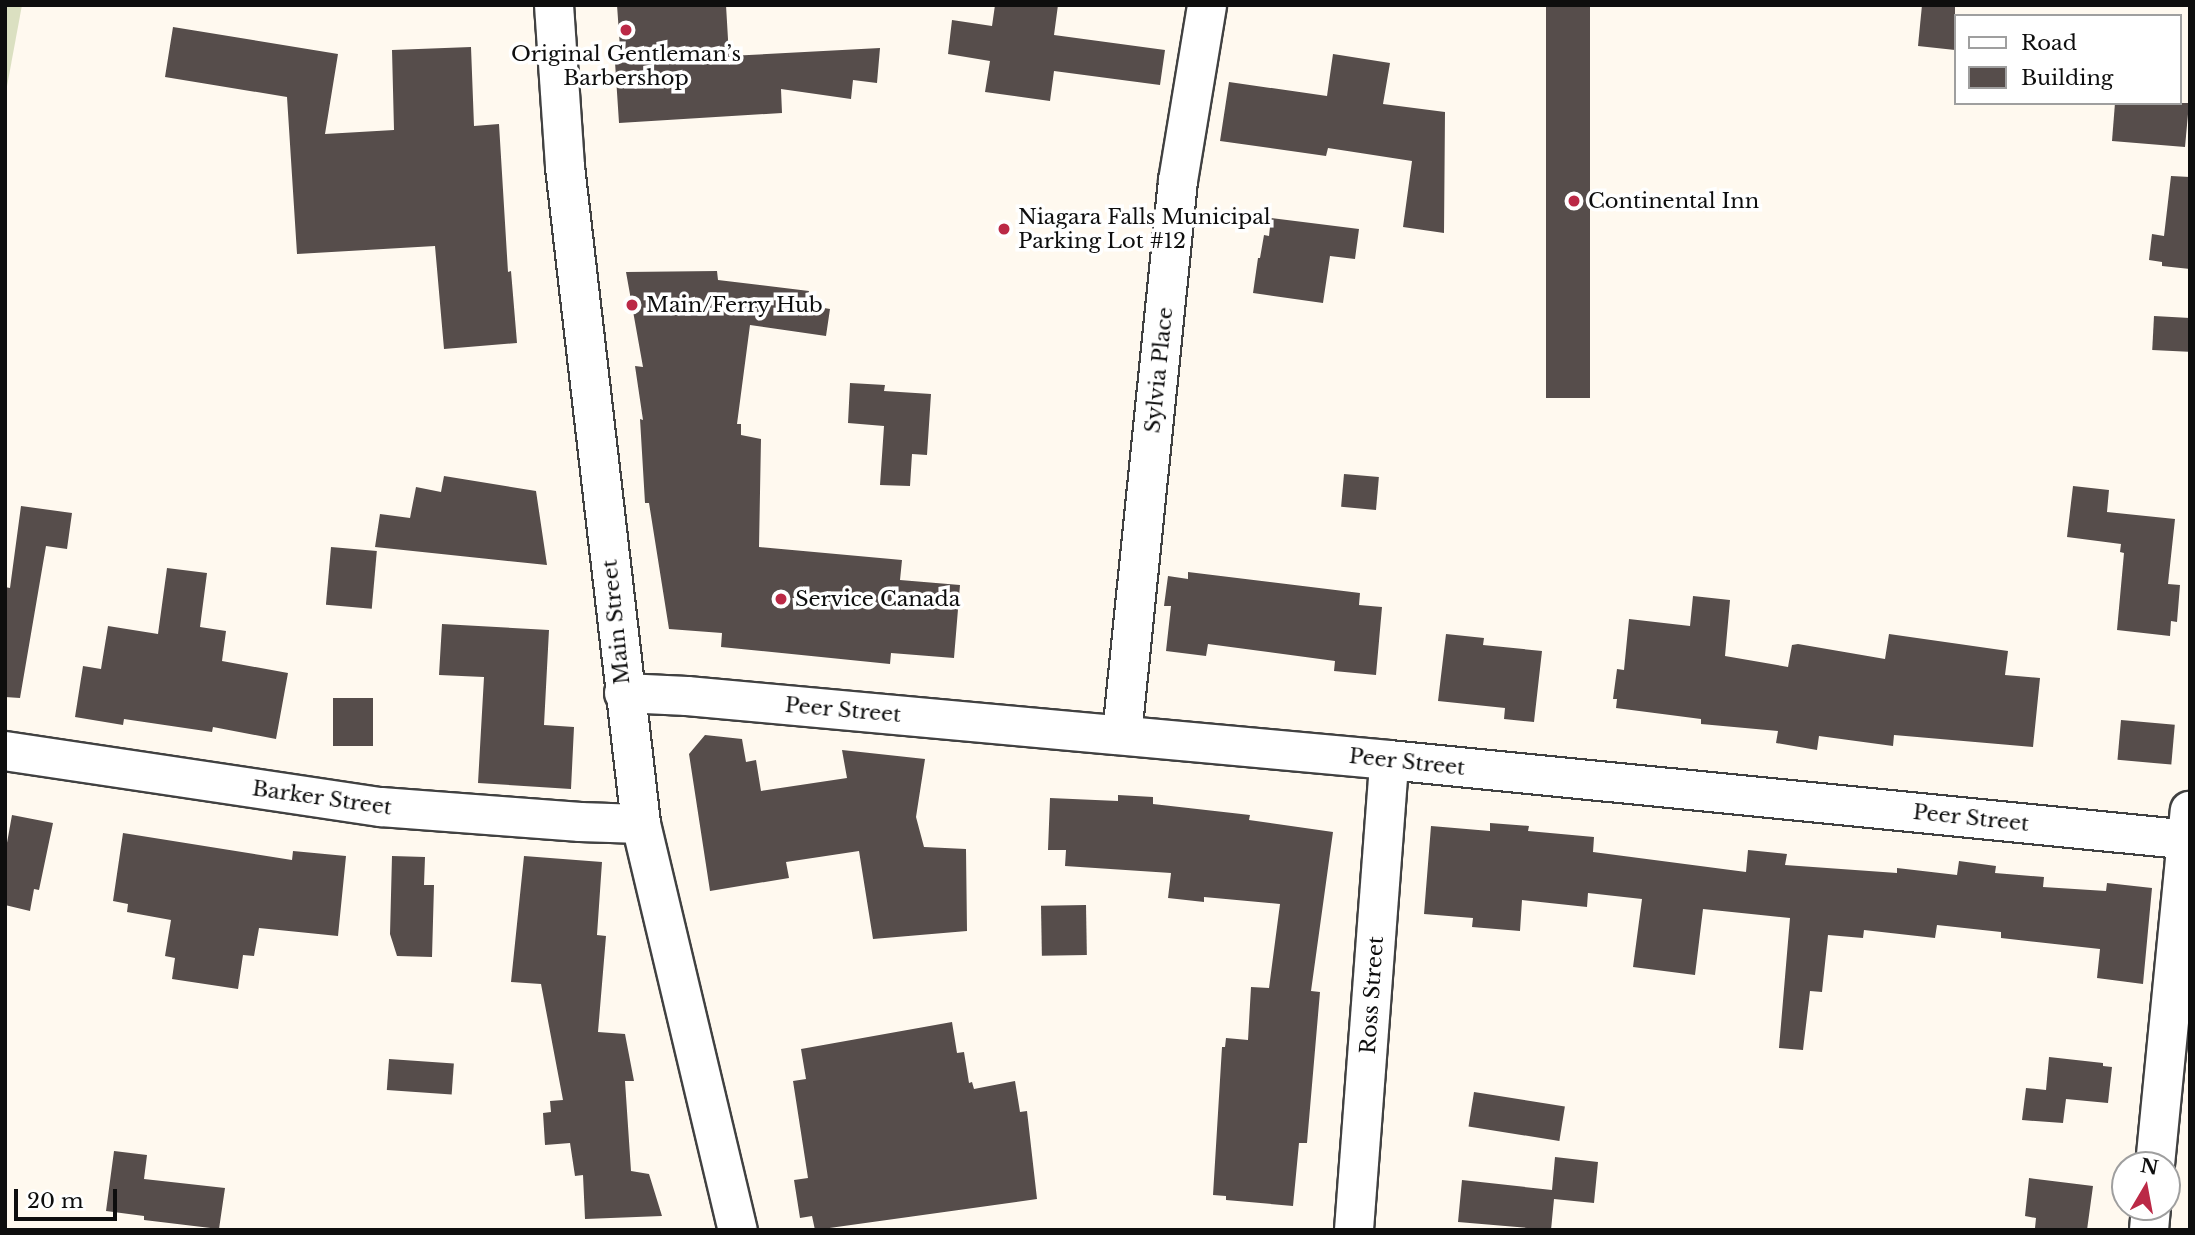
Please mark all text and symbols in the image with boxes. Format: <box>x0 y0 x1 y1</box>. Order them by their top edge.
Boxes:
legend <box>1954 14 2181 105</box>
marker: Original Gentleman’s Barbershop <box>618 22 634 38</box>
text: Road <box>2021 30 2077 56</box>
place label: Original Gentleman’s Barbershop <box>511 41 741 91</box>
text: Building <box>2021 65 2113 91</box>
place label: Continental Inn <box>1588 188 1759 214</box>
marker: Continental Inn <box>1566 193 1582 209</box>
place label: Niagara Falls Municipal Parking Lot #12 <box>1018 204 1271 254</box>
marker: Niagara Falls Municipal Parking Lot #12 <box>996 221 1012 237</box>
place label: Main/Ferry Hub <box>646 292 823 318</box>
marker: Main/Ferry Hub <box>624 297 640 313</box>
street label: Sylvia Place <box>1140 306 1178 434</box>
street label: Main Street <box>597 558 635 686</box>
place label: Service Canada <box>795 586 960 612</box>
marker: Service Canada <box>773 591 789 607</box>
street label: Peer Street <box>784 692 902 728</box>
street label: Peer Street <box>1347 743 1467 781</box>
street label: Barker Street <box>250 776 394 820</box>
street label: Peer Street <box>1911 799 2031 837</box>
street label: Ross Street <box>1355 935 1389 1055</box>
north arrow <box>2111 1151 2181 1221</box>
text: N <box>2139 1154 2160 1180</box>
scale bar <box>18 1176 121 1220</box>
text: 20 m <box>27 1188 84 1214</box>

